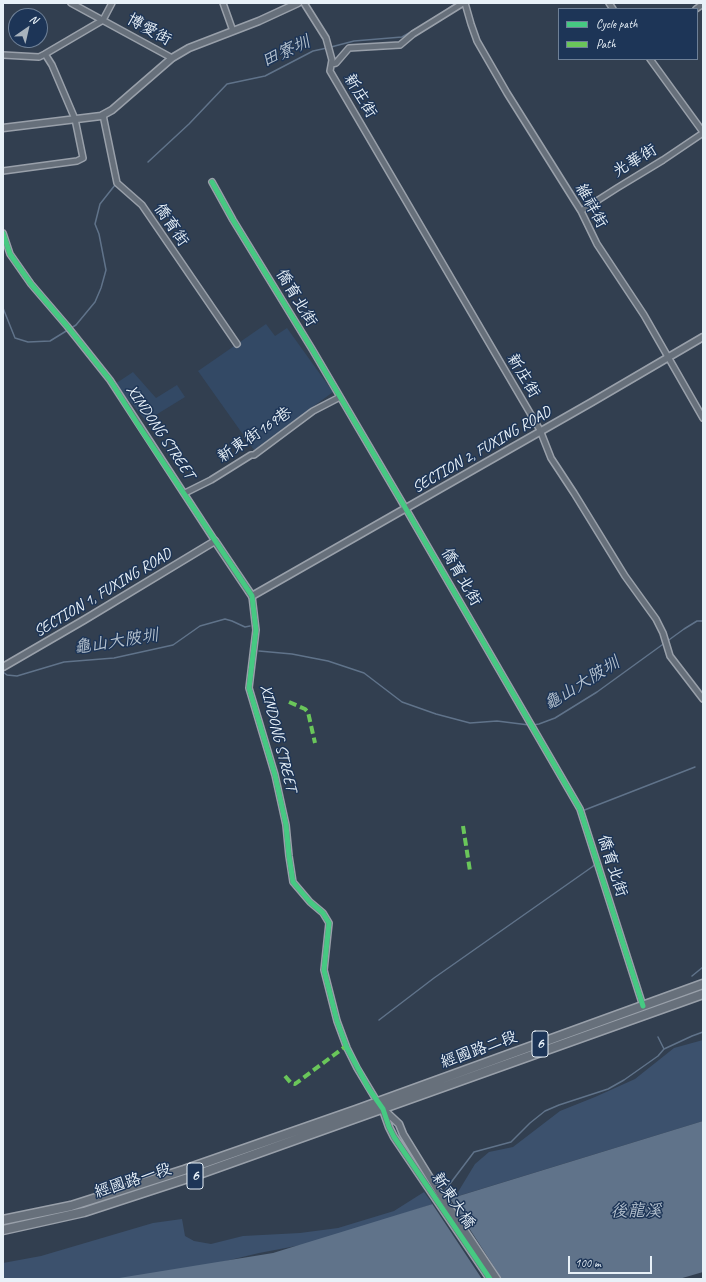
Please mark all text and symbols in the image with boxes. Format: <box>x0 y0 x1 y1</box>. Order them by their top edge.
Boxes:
north arrow <box>8 8 48 48</box>
legend <box>558 8 698 60</box>
street label: 博愛街 <box>123 10 175 50</box>
text: N <box>27 11 41 27</box>
text: Cycle path <box>596 16 638 32</box>
water label: 田寮圳 <box>259 32 313 72</box>
text: Path <box>596 36 616 52</box>
street label: 新庄街 <box>339 70 381 122</box>
street label: 光華街 <box>609 140 661 182</box>
street label: 維祥街 <box>571 180 611 232</box>
street label: 僑育街 <box>150 200 192 250</box>
street label: 僑育北街 <box>271 266 321 330</box>
street label: 新庄街 <box>502 350 544 402</box>
street label: XINDONG STREET <box>121 381 199 483</box>
street label: SECTION 2, FUXING ROAD <box>409 402 555 498</box>
street label: 新東街169巷 <box>214 403 296 467</box>
street label: SECTION 1, FUXING ROAD <box>31 544 175 642</box>
street label: 僑育北街 <box>437 544 485 610</box>
water label: 龜山大陂圳 <box>72 625 160 659</box>
water label: 龜山大陂圳 <box>541 653 623 715</box>
street label: XINDONG STREET <box>255 683 301 793</box>
street label: 僑育北街 <box>593 833 631 899</box>
street label: 經國路二段 <box>438 1027 520 1073</box>
road number: 6 <box>532 1031 548 1057</box>
street label: 經國路一段 <box>92 1160 174 1202</box>
road number: 6 <box>187 1163 203 1189</box>
street label: 新東大橋 <box>427 1169 479 1233</box>
water label: 後龍溪 <box>611 1202 661 1222</box>
scale bar <box>570 1248 654 1274</box>
text: 100 m <box>575 1255 601 1271</box>

